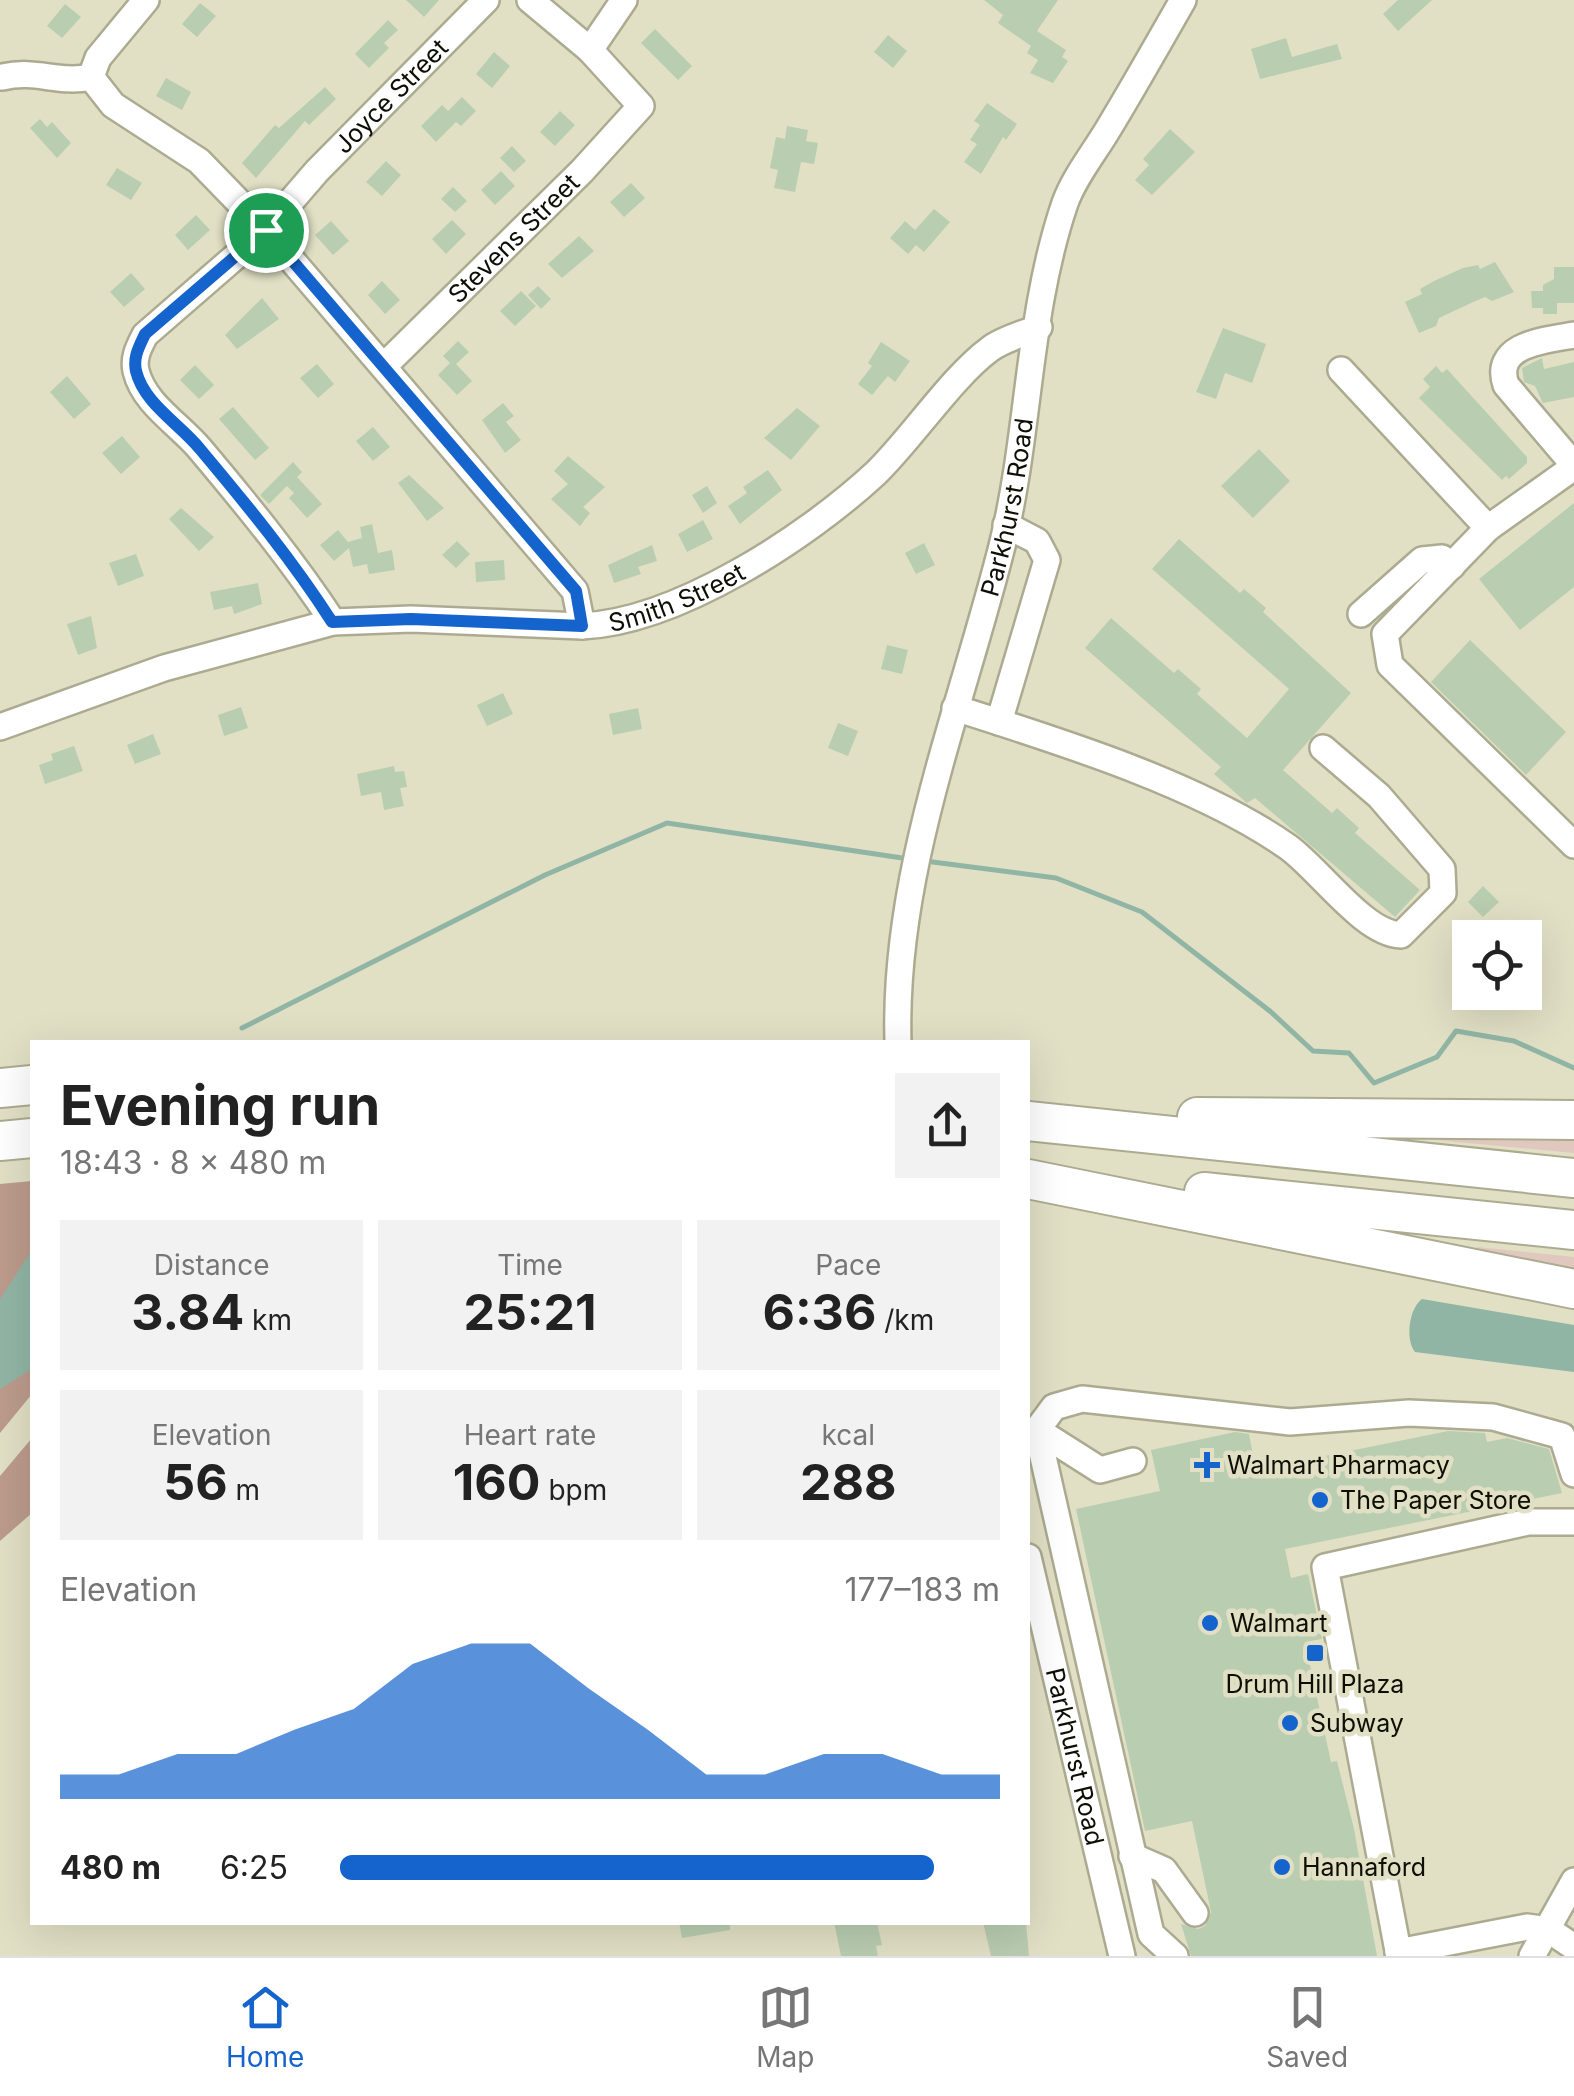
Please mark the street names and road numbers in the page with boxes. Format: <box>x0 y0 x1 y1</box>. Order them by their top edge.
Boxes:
street label: Joyce Street <box>328 33 454 160</box>
street label: Stevens Street <box>442 167 585 309</box>
street label: Parkhurst Road <box>974 416 1039 600</box>
street label: Smith Street <box>606 557 750 638</box>
street label: Parkhurst Road <box>1040 1665 1110 1848</box>

